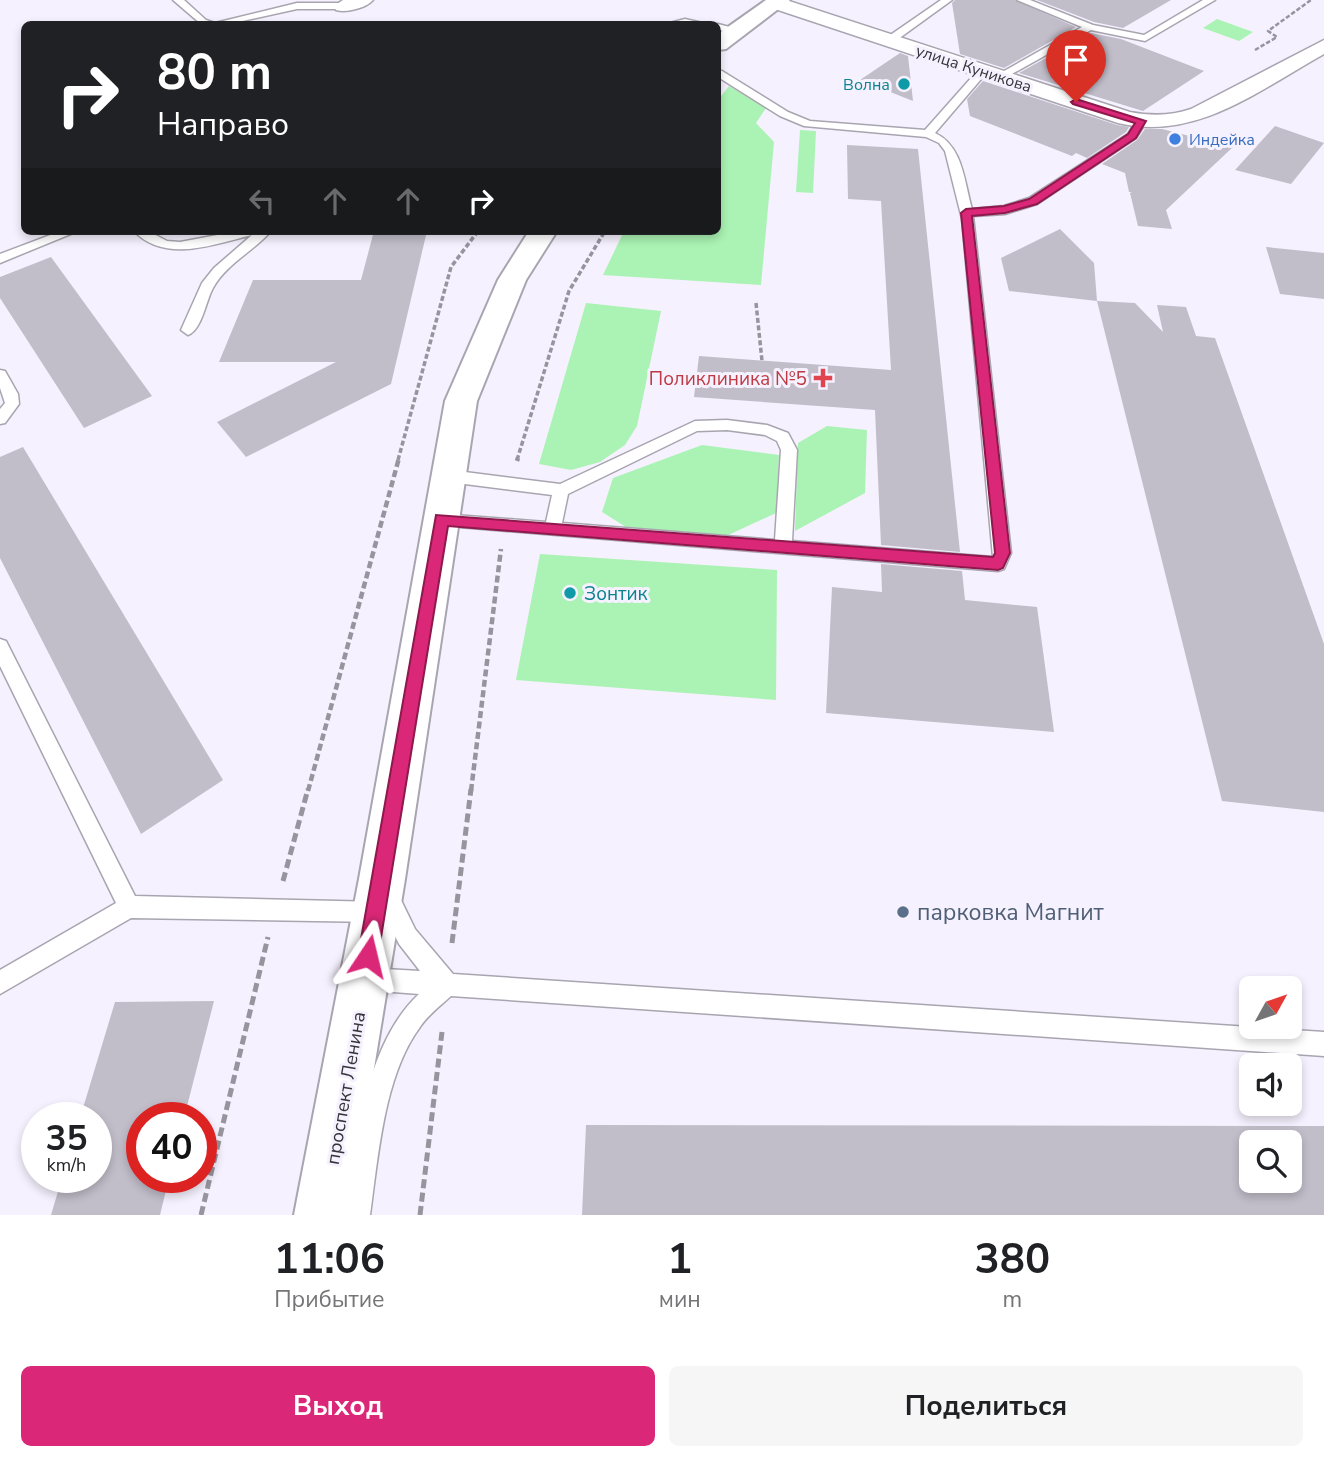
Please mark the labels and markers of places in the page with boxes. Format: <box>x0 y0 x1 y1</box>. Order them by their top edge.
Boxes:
pin <box>1046 30 1106 102</box>
place label: Волна <box>843 74 890 96</box>
marker: Волна <box>896 76 912 92</box>
place label: Индейка <box>1189 129 1255 151</box>
marker: Индейка <box>1167 131 1183 147</box>
place label: Поликлиника №5 <box>649 366 807 392</box>
marker: Поликлиника №5 <box>813 368 833 388</box>
place label: Зонтик <box>584 581 648 607</box>
marker: Зонтик <box>562 585 578 601</box>
place label: парковка Магнит <box>917 897 1105 928</box>
marker: парковка Магнит <box>895 904 911 920</box>

